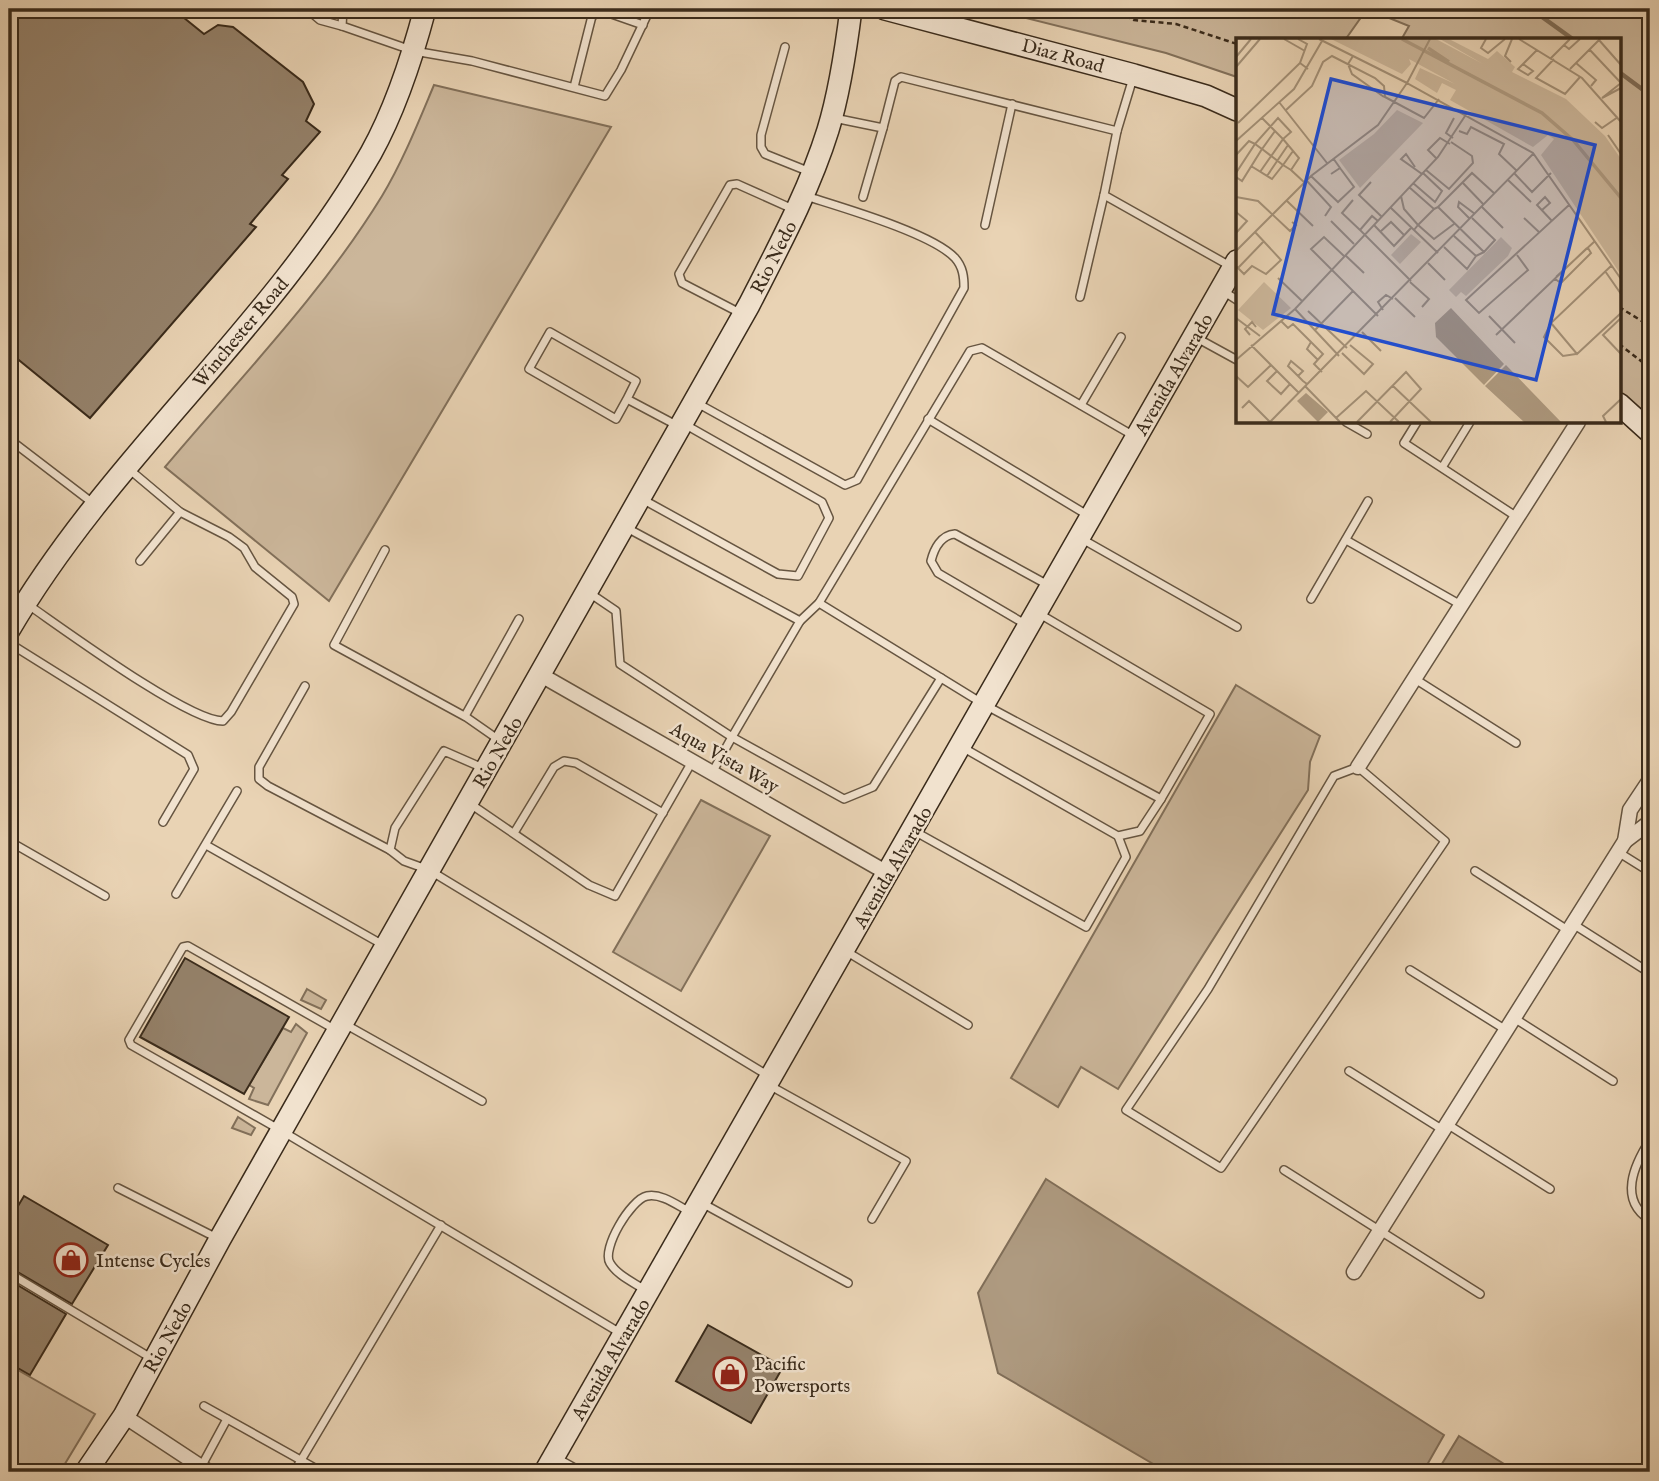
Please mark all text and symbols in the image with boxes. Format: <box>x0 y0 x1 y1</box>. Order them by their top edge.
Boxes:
street label: Diaz Road <box>1019 34 1107 80</box>
inset map <box>1236 38 1620 424</box>
street label: Rio Nedo <box>746 217 803 298</box>
street label: Winchester Road <box>189 273 295 393</box>
street label: Avenida Alvarado <box>1130 310 1219 441</box>
street label: Rio Nedo <box>469 713 529 793</box>
street label: Aqua Vista Way <box>664 717 783 800</box>
street label: Avenida Alvarado <box>849 803 938 934</box>
shop icon: Intense Cycles <box>52 1241 90 1279</box>
place label: Intense Cycles <box>96 1250 211 1274</box>
street label: Avenida Alvarado <box>567 1295 656 1426</box>
street label: Rio Nedo <box>139 1298 198 1378</box>
place label: Pacific Powersports <box>754 1353 850 1399</box>
shop icon: Pacific Powersports <box>711 1355 749 1393</box>

